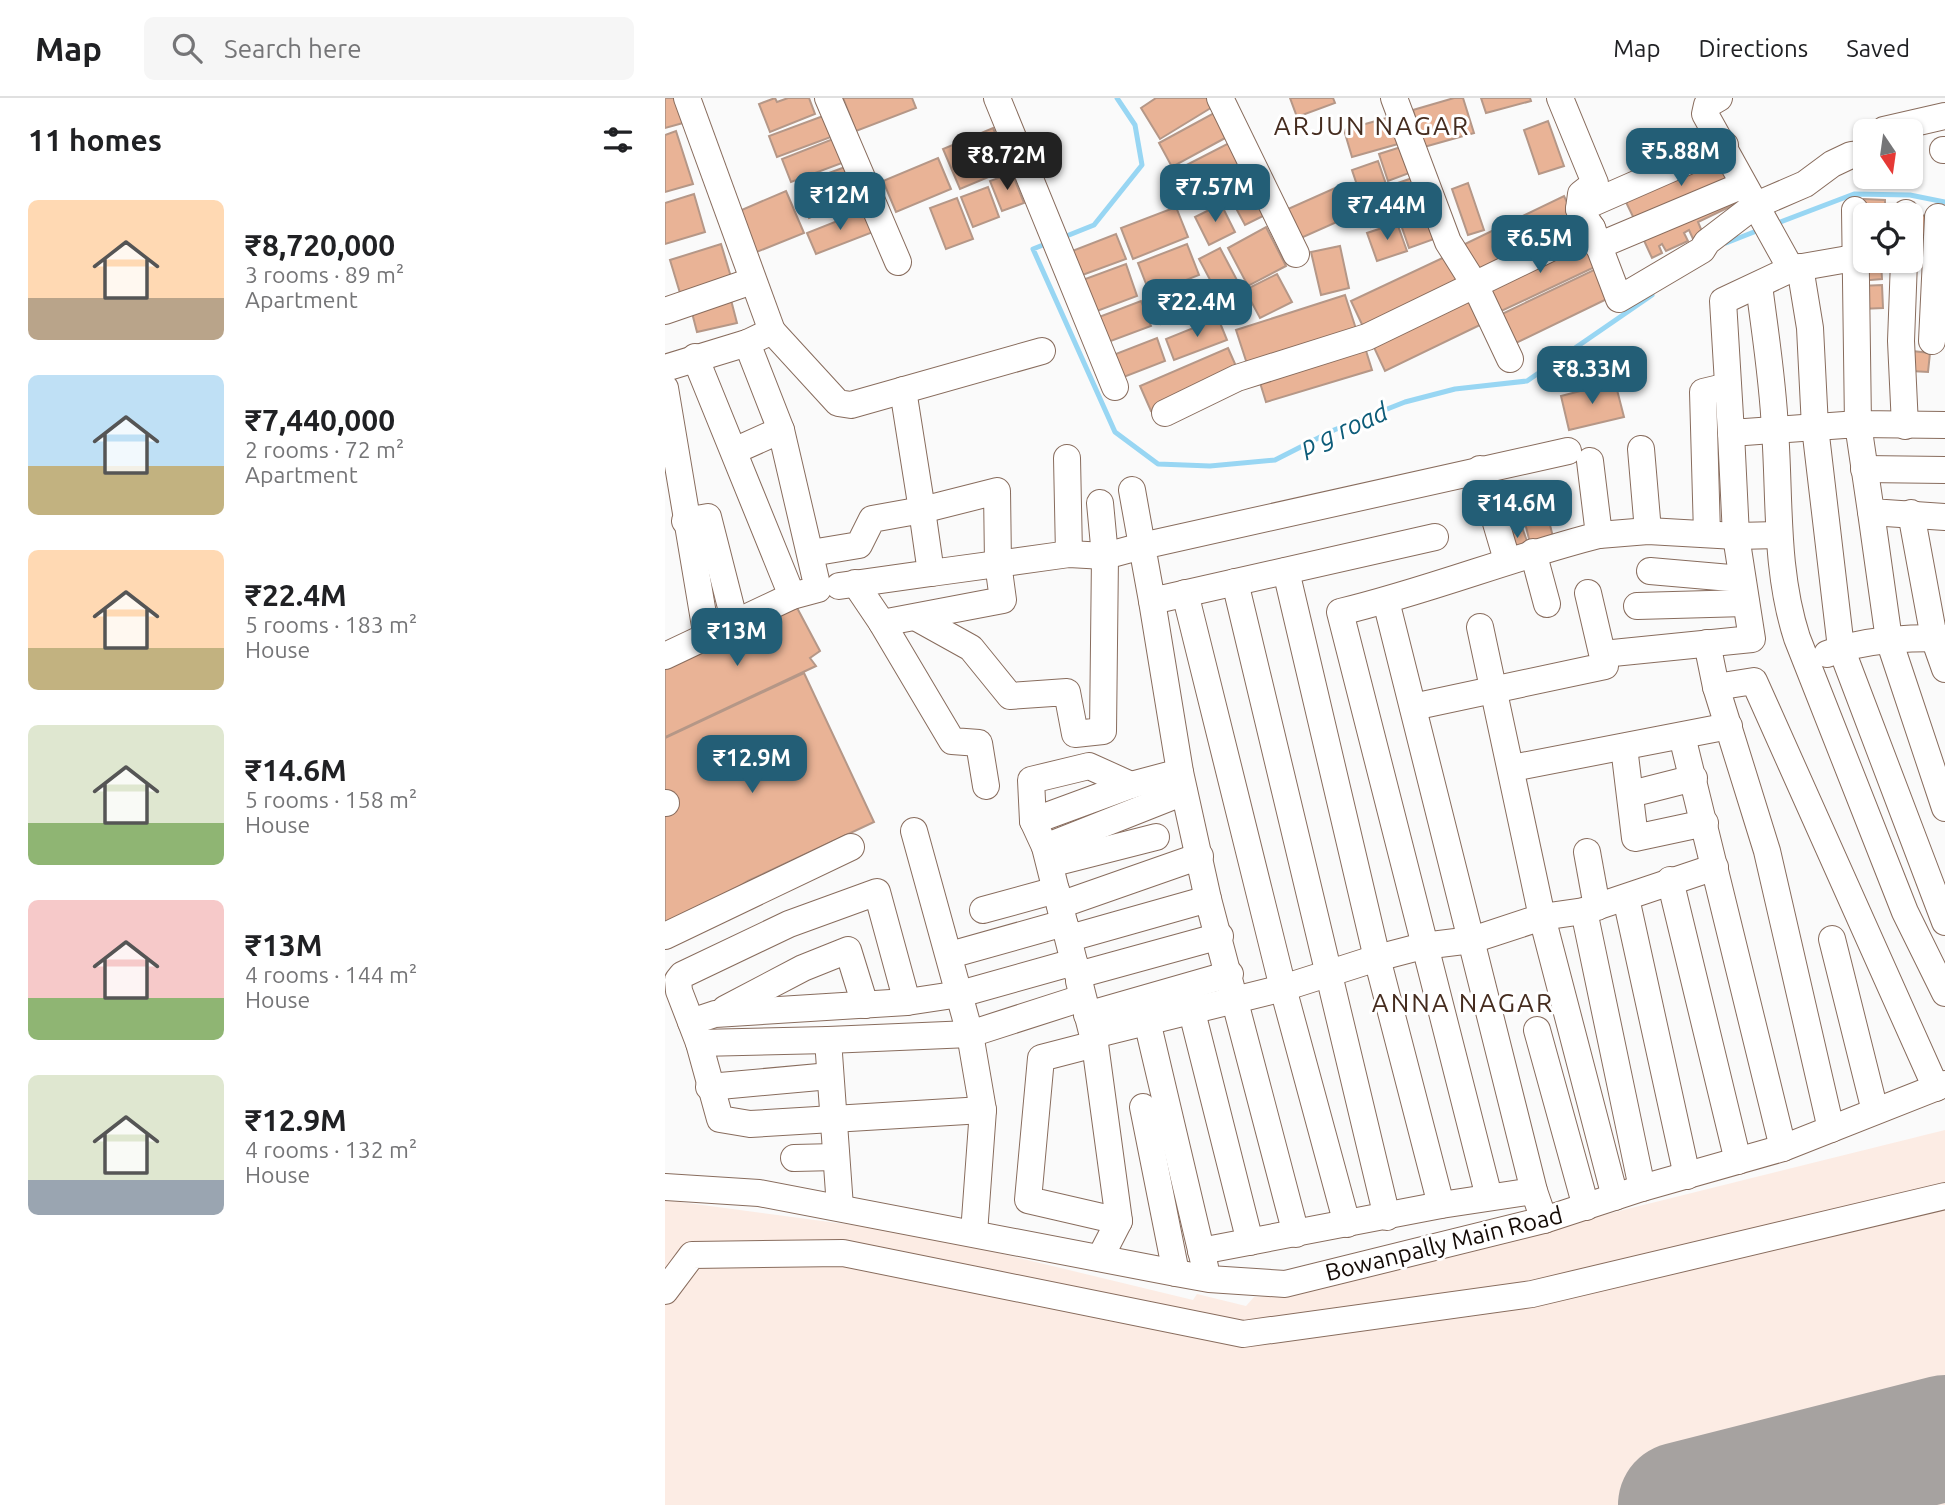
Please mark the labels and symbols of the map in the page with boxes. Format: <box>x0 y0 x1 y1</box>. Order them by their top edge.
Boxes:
district label: ARJUN NAGAR <box>1274 111 1470 140</box>
north arrow <box>1853 119 1923 189</box>
pin: ₹5.88M <box>1624 129 1738 188</box>
pin: ₹8.72M <box>950 132 1064 192</box>
pin: ₹7.57M <box>1158 164 1272 224</box>
pin: ₹12M <box>799 172 881 232</box>
pin: ₹7.44M <box>1330 183 1444 242</box>
pin: ₹6.5M <box>1491 216 1589 275</box>
pin: ₹22.4M <box>1140 280 1254 339</box>
pin: ₹8.33M <box>1535 346 1649 406</box>
water label: p g road <box>1295 396 1393 461</box>
pin: ₹14.6M <box>1460 480 1574 540</box>
pin: ₹13M <box>696 608 778 668</box>
pin: ₹12.9M <box>695 736 809 795</box>
district label: ANNA NAGAR <box>1372 988 1554 1017</box>
street label: Bowanpally Main Road <box>1323 1201 1565 1286</box>

